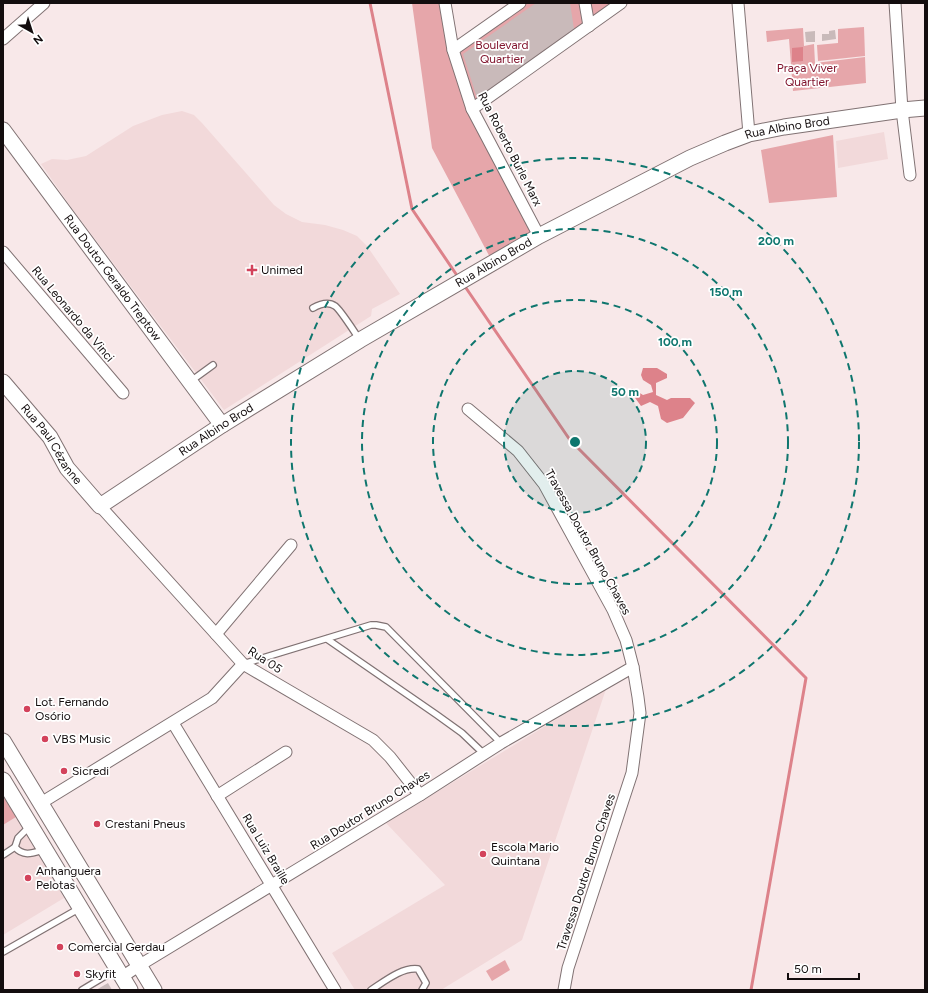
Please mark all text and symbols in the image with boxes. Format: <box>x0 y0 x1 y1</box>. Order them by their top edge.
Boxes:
north arrow <box>12 12 52 52</box>
text: N <box>31 32 45 47</box>
park label: Boulevard Quartier <box>475 38 529 66</box>
park label: Praça Viver Quartier <box>777 61 837 89</box>
street label: Rua Roberto Burle Marx <box>475 90 545 209</box>
street label: Rua Albino Brod <box>743 114 831 142</box>
street label: Rua Doutor Geraldo Treptow <box>61 212 164 344</box>
text: 200 m <box>758 234 794 248</box>
street label: Rua Albino Brod <box>453 235 534 290</box>
place label: Unimed <box>261 263 303 277</box>
street label: Rua Leonardo da Vinci <box>29 264 117 364</box>
marker: Unimed <box>246 264 258 276</box>
text: 150 m <box>709 285 743 299</box>
text: 100 m <box>658 335 692 349</box>
text: 50 m <box>611 385 639 399</box>
street label: Rua Albino Brod <box>176 400 256 459</box>
street label: Rua Paul Cézanne <box>18 401 85 487</box>
centre of rings <box>568 435 582 449</box>
street label: Travessa Doutor Bruno Chaves <box>542 467 634 617</box>
street label: Rua 05 <box>245 644 285 676</box>
place label: Lot. Fernando Osório <box>35 695 109 723</box>
marker: Lot. Fernando Osório <box>22 704 32 714</box>
place label: VBS Music <box>53 732 111 746</box>
marker: VBS Music <box>40 734 50 744</box>
place label: Sicredi <box>72 764 109 778</box>
marker: Sicredi <box>59 766 69 776</box>
street label: Rua Doutor Bruno Chaves <box>308 767 433 853</box>
street label: Travessa Doutor Bruno Chaves <box>554 792 618 952</box>
street label: Rua Luiz Braille <box>239 811 293 887</box>
place label: Crestani Pneus <box>105 817 186 831</box>
marker: Crestani Pneus <box>92 819 102 829</box>
place label: Escola Mario Quintana <box>491 840 559 868</box>
marker: Escola Mario Quintana <box>478 849 488 859</box>
place label: Anhanguera Pelotas <box>36 864 101 892</box>
marker: Anhanguera Pelotas <box>23 873 33 883</box>
place label: Comercial Gerdau <box>68 940 165 954</box>
marker: Comercial Gerdau <box>55 942 65 952</box>
scale bar <box>788 955 859 981</box>
text: 50 m <box>794 962 822 976</box>
place label: Skyfit <box>85 967 117 981</box>
marker: Skyfit <box>72 969 82 979</box>

